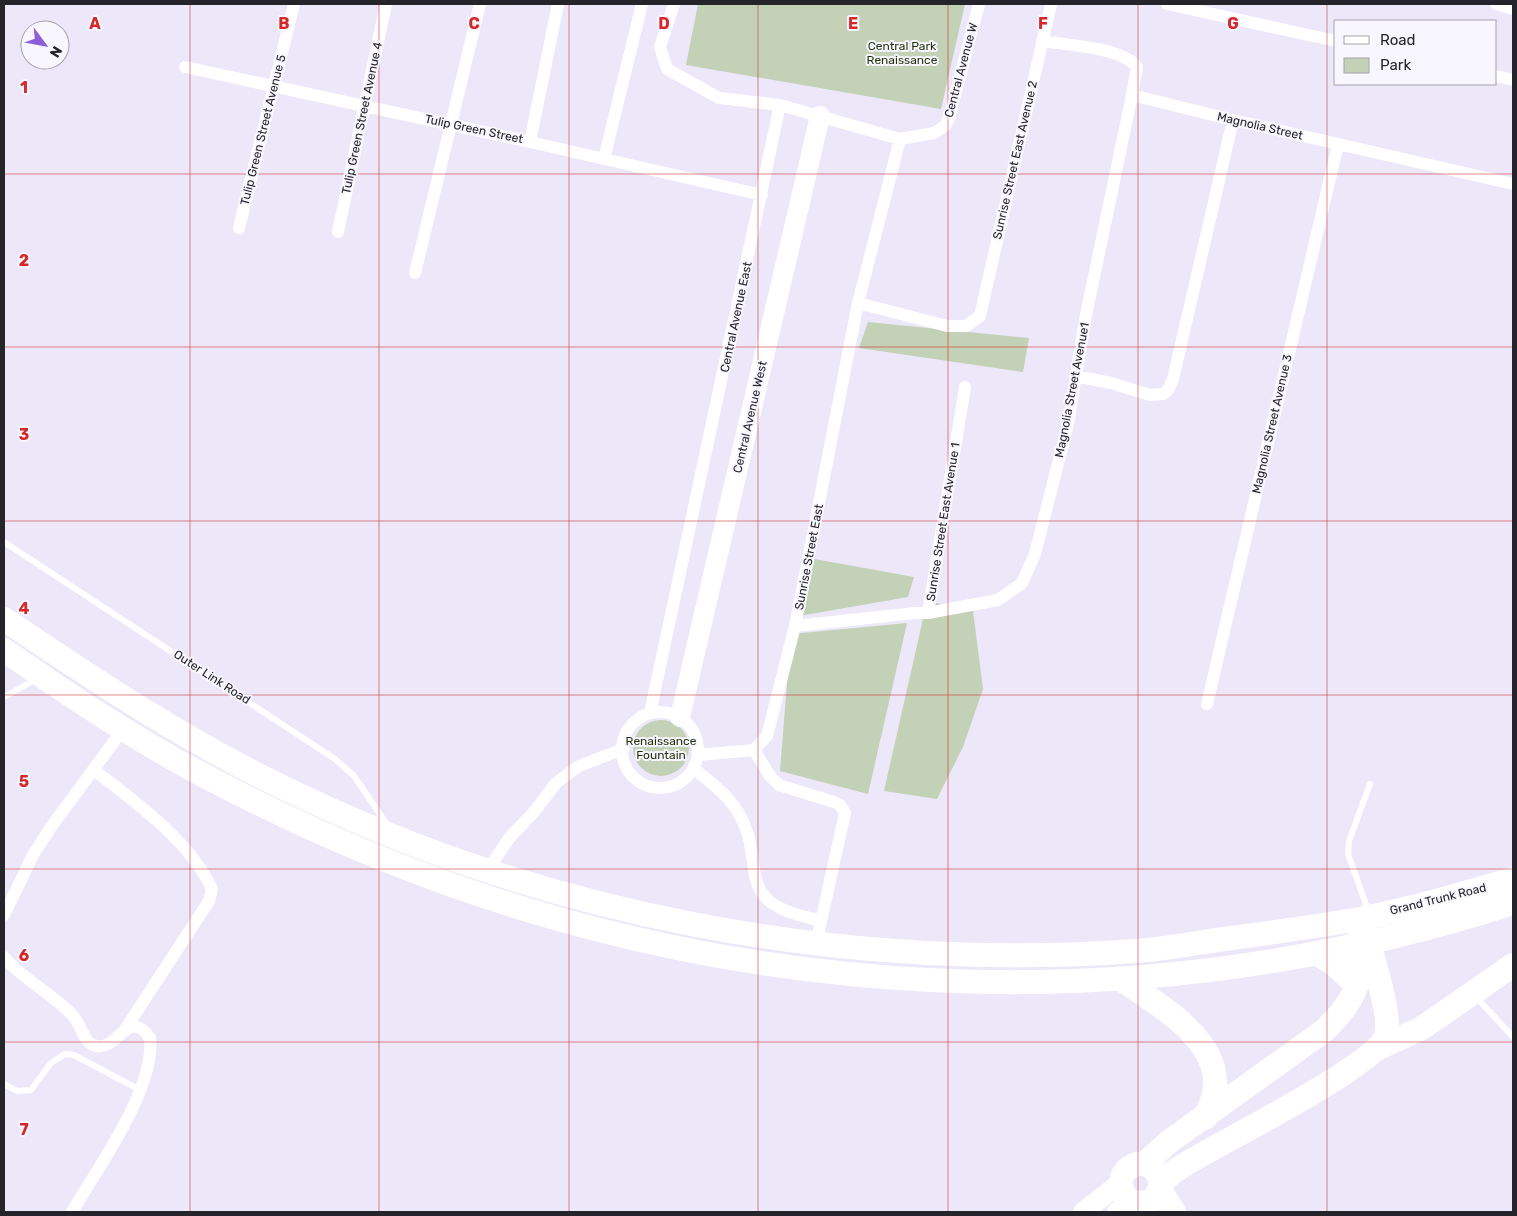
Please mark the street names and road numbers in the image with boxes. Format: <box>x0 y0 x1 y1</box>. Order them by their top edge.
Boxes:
street label: Central Avenue W <box>942 21 980 119</box>
street label: Tulip Green Street Avenue 4 <box>339 40 385 195</box>
street label: Tulip Green Street Avenue 5 <box>237 53 289 207</box>
street label: Sunrise Street East Avenue 2 <box>990 79 1040 241</box>
street label: Magnolia Street <box>1216 109 1305 143</box>
street label: Tulip Green Street <box>424 112 525 146</box>
street label: Central Avenue East <box>717 260 755 374</box>
street label: Magnolia Street Avenue1 <box>1052 321 1092 459</box>
street label: Magnolia Street Avenue 3 <box>1249 353 1295 495</box>
street label: Central Avenue West <box>730 359 770 475</box>
street label: Sunrise Street East Avenue 1 <box>924 442 962 602</box>
street label: Sunrise Street East <box>792 503 826 611</box>
street label: Outer Link Road <box>171 647 253 707</box>
street label: Grand Trunk Road <box>1388 880 1488 918</box>

